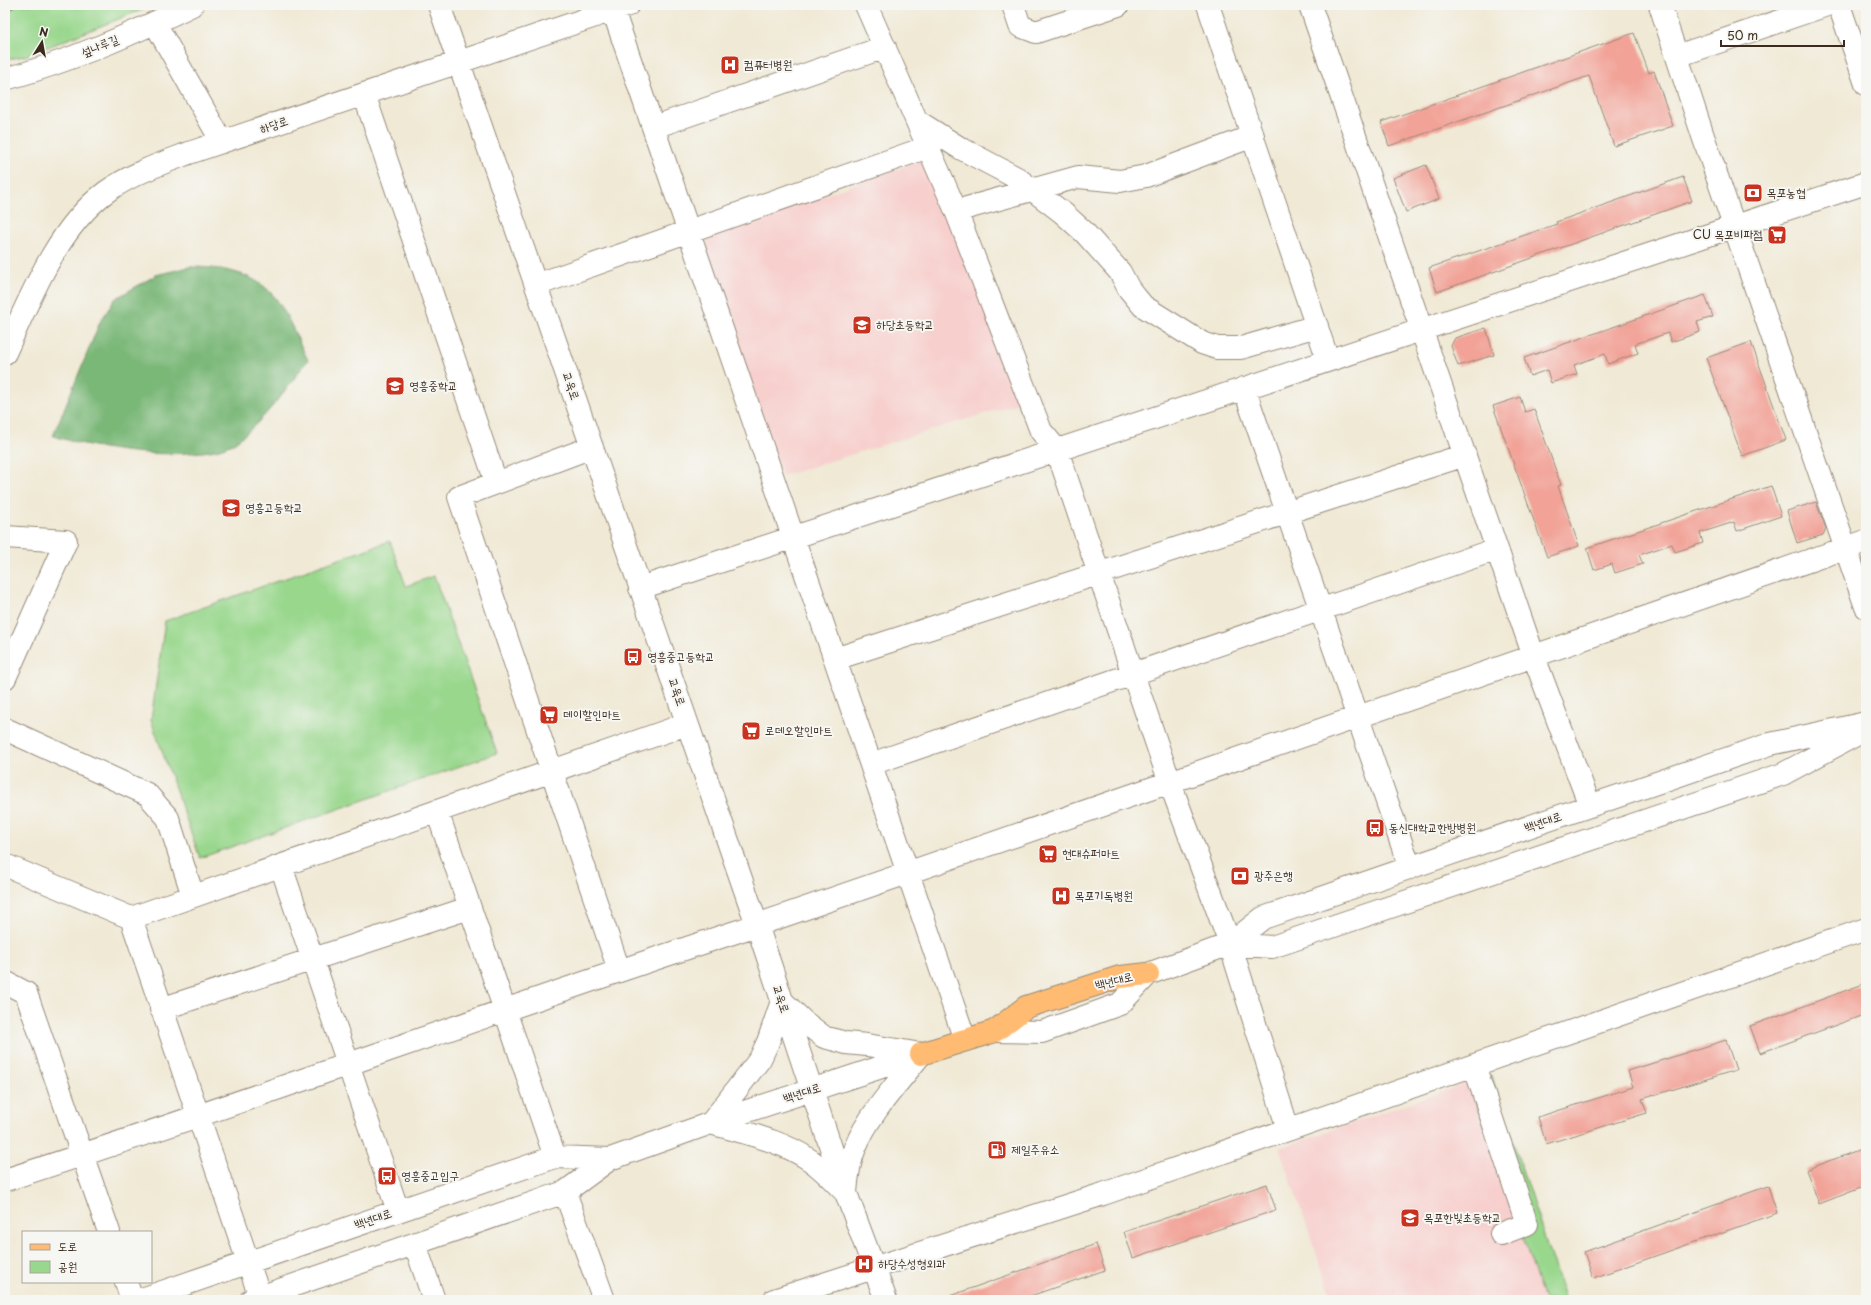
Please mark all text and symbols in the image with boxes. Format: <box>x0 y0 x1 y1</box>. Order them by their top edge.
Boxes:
north arrow <box>22 22 62 62</box>
scale bar <box>1721 22 1844 48</box>
text: N <box>38 23 50 41</box>
text: 50 m <box>1727 26 1758 44</box>
street label: 섶나루길 <box>78 29 121 61</box>
hospital icon: 컴퓨터병원 <box>719 54 741 76</box>
place label: 컴퓨터병원 <box>744 55 792 73</box>
street label: 하당로 <box>257 111 290 137</box>
bank icon: 목포농협 <box>1742 182 1764 204</box>
place label: 목포농협 <box>1767 183 1806 201</box>
supermarket icon: CU 목포비파점 <box>1766 224 1788 246</box>
place label: CU 목포비파점 <box>1693 225 1763 243</box>
school or university icon: 하당초등학교 <box>851 314 873 336</box>
place label: 하당초등학교 <box>876 315 934 333</box>
street label: 교육로 <box>559 369 585 402</box>
school or university icon: 영흥중학교 <box>384 375 406 397</box>
place label: 영흥중학교 <box>409 376 457 394</box>
school or university icon: 영흥고등학교 <box>220 497 242 519</box>
place label: 영흥고등학교 <box>245 498 303 516</box>
bus stop icon: 영흥중고등학교 <box>622 646 644 668</box>
place label: 영흥중고등학교 <box>647 647 715 665</box>
street label: 교육로 <box>665 675 691 708</box>
supermarket icon: 데이할인마트 <box>538 704 560 726</box>
place label: 데이할인마트 <box>563 705 621 723</box>
supermarket icon: 로데오할인마트 <box>740 720 762 742</box>
place label: 로데오할인마트 <box>765 721 833 739</box>
street label: 백년대로 <box>1521 806 1564 836</box>
bus stop icon: 동신대학교한방병원 <box>1364 817 1386 839</box>
place label: 동신대학교한방병원 <box>1389 818 1476 836</box>
supermarket icon: 현대슈퍼마트 <box>1037 843 1059 865</box>
place label: 현대슈퍼마트 <box>1062 844 1120 862</box>
bank icon: 광주은행 <box>1229 865 1251 887</box>
place label: 광주은행 <box>1254 866 1293 884</box>
hospital icon: 목포기독병원 <box>1050 885 1072 907</box>
place label: 목포기독병원 <box>1075 886 1133 904</box>
street label: 백년대로 <box>1093 967 1135 993</box>
street label: 교육로 <box>769 982 795 1015</box>
street label: 백년대로 <box>781 1078 823 1107</box>
fuel station icon: 제일주유소 <box>986 1139 1008 1161</box>
place label: 제일주유소 <box>1011 1140 1059 1158</box>
bus stop icon: 영흥중고입구 <box>376 1165 398 1187</box>
place label: 영흥중고입구 <box>401 1166 459 1184</box>
street label: 백년대로 <box>351 1203 394 1233</box>
school or university icon: 목포한빛초등학교 <box>1399 1207 1421 1229</box>
place label: 목포한빛초등학교 <box>1424 1208 1501 1226</box>
legend <box>22 1231 152 1283</box>
text: 도로 <box>58 1237 77 1255</box>
hospital icon: 하당수성형외과 <box>853 1253 875 1275</box>
place label: 하당수성형외과 <box>878 1254 946 1272</box>
text: 공원 <box>58 1257 77 1275</box>

